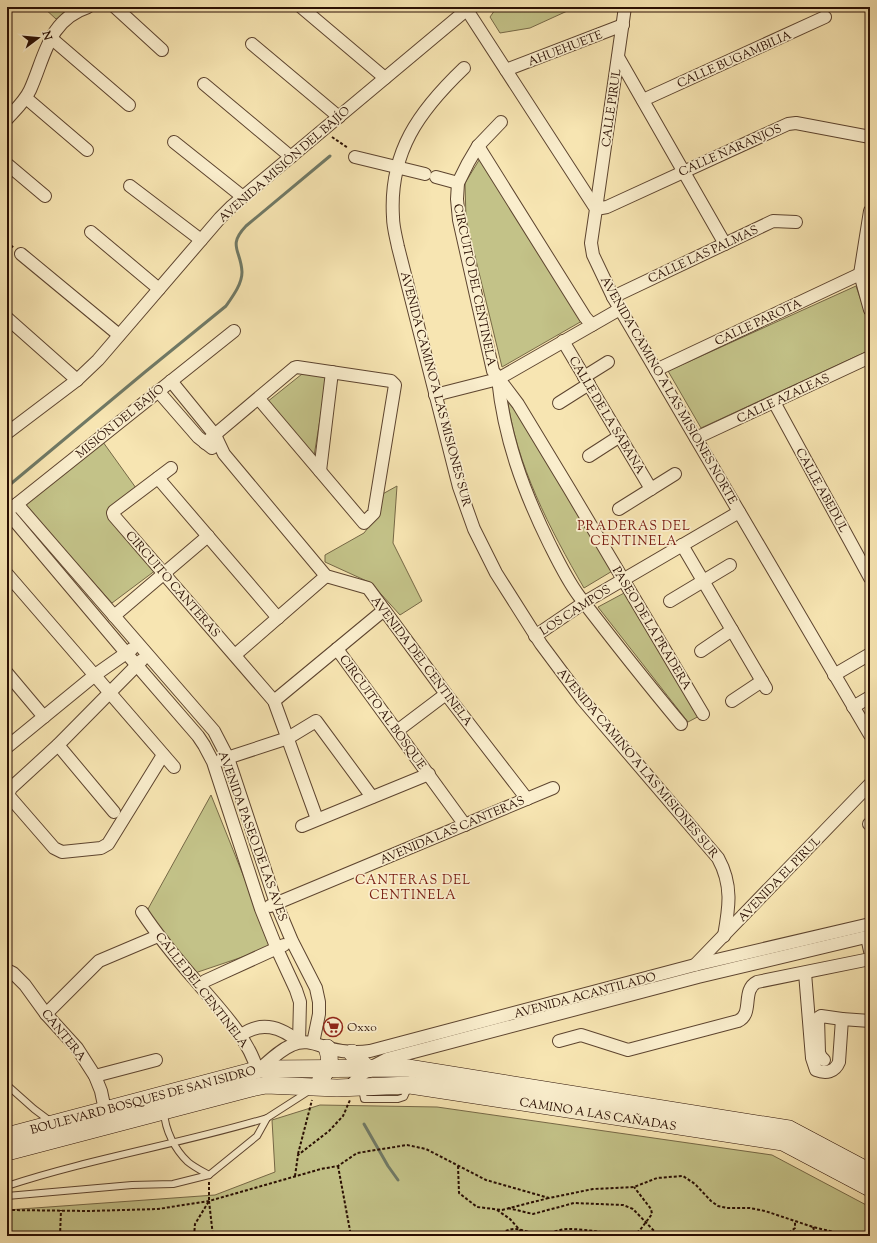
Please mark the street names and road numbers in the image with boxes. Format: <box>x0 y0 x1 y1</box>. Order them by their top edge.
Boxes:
street label: AHUEHUETE <box>526 26 606 71</box>
street label: CALLE BUGAMBILIA <box>674 26 795 93</box>
street label: CALLE PIRUL <box>598 68 626 148</box>
street label: AVENIDA MISIÓN DEL BAJÍO <box>215 103 354 227</box>
street label: CALLE NARANJOS <box>676 120 785 182</box>
street label: CIRCUITO DEL CENTINELA <box>448 202 500 368</box>
street label: CALLE LAS PALMAS <box>645 221 762 288</box>
street label: AVENIDA CAMINO A LAS MISIONES SUR <box>395 270 475 509</box>
street label: AVENIDA CAMINO A LAS MISIONES NORTE <box>595 273 741 508</box>
street label: CALLE PAROTA <box>712 295 805 351</box>
street label: CALLE DE LA SABANA <box>564 353 649 478</box>
street label: CALLE AZALEAS <box>734 369 833 428</box>
street label: MISIÓN DEL BAJÍO <box>73 380 169 463</box>
street label: CALLE ABEDUL <box>790 445 852 536</box>
street label: CIRCUITO CANTERAS <box>121 527 224 642</box>
street label: PASEO DE LA PRADERA <box>607 563 695 694</box>
street label: LOS CAMPOS <box>537 581 615 641</box>
street label: AVENIDA DEL CENTINELA <box>366 593 476 731</box>
street label: CIRCUITO AL BOSQUE <box>334 651 430 774</box>
street label: AVENIDA CAMINO A LAS MISIONES SUR <box>552 665 722 863</box>
street label: AVENIDA PASEO DE LAS AVES <box>213 749 291 924</box>
street label: AVENIDA LAS CANTERAS <box>377 792 528 870</box>
street label: AVENIDA EL PIRUL <box>734 833 825 926</box>
street label: CALLE DEL CENTINELA <box>150 929 252 1052</box>
street label: AVENIDA ACANTILADO <box>512 968 658 1024</box>
street label: CANTERA <box>37 1006 90 1066</box>
street label: BOULEVARD BOSQUES DE SAN ISIDRO <box>28 1062 258 1140</box>
street label: CAMINO A LAS CAÑADAS <box>518 1094 678 1136</box>

